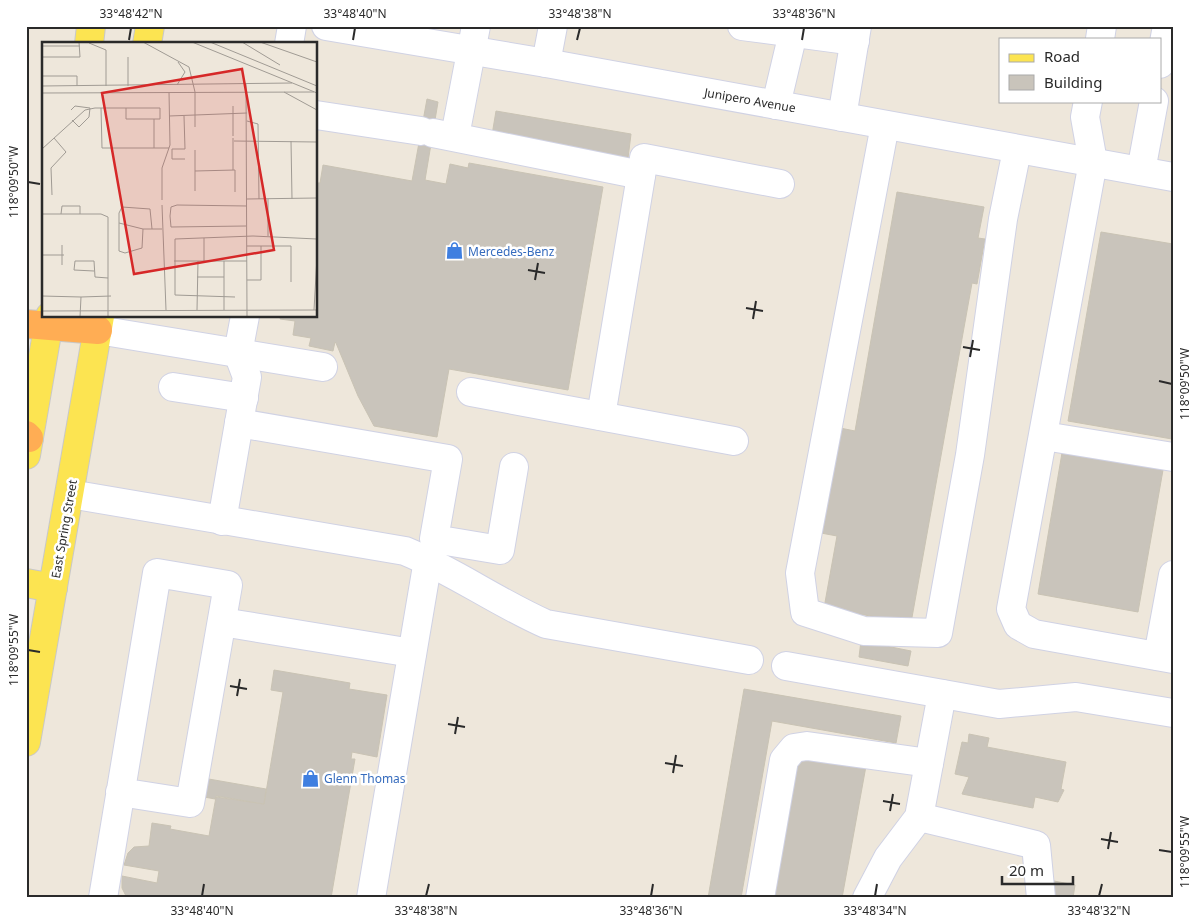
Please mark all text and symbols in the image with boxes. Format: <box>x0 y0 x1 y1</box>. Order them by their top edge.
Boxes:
text: 33°48'42"N <box>99 5 163 22</box>
text: 33°48'40"N <box>323 5 387 22</box>
text: 33°48'38"N <box>548 5 612 22</box>
text: 33°48'36"N <box>772 5 836 22</box>
legend <box>999 38 1162 102</box>
inset map <box>42 42 318 318</box>
text: Road <box>1044 46 1080 66</box>
text: Building <box>1044 72 1102 92</box>
street label: Junipero Avenue <box>702 83 797 116</box>
text: 118°09'50"W <box>5 146 22 218</box>
shop icon: Mercedes-Benz <box>444 241 464 261</box>
place label: Mercedes-Benz <box>468 243 555 260</box>
text: 118°09'50"W <box>1176 348 1193 420</box>
street label: East Spring Street <box>47 478 81 580</box>
text: 118°09'55"W <box>5 614 22 686</box>
shop icon: Glenn Thomas <box>300 768 320 788</box>
place label: Glenn Thomas <box>324 770 406 787</box>
text: 118°09'55"W <box>1176 816 1193 888</box>
scale bar <box>1002 854 1073 886</box>
text: 20 m <box>1009 860 1044 880</box>
text: 33°48'40"N <box>170 902 234 919</box>
text: 33°48'38"N <box>394 902 458 919</box>
text: 33°48'36"N <box>619 902 683 919</box>
text: 33°48'34"N <box>843 902 907 919</box>
text: 33°48'32"N <box>1067 902 1131 919</box>

